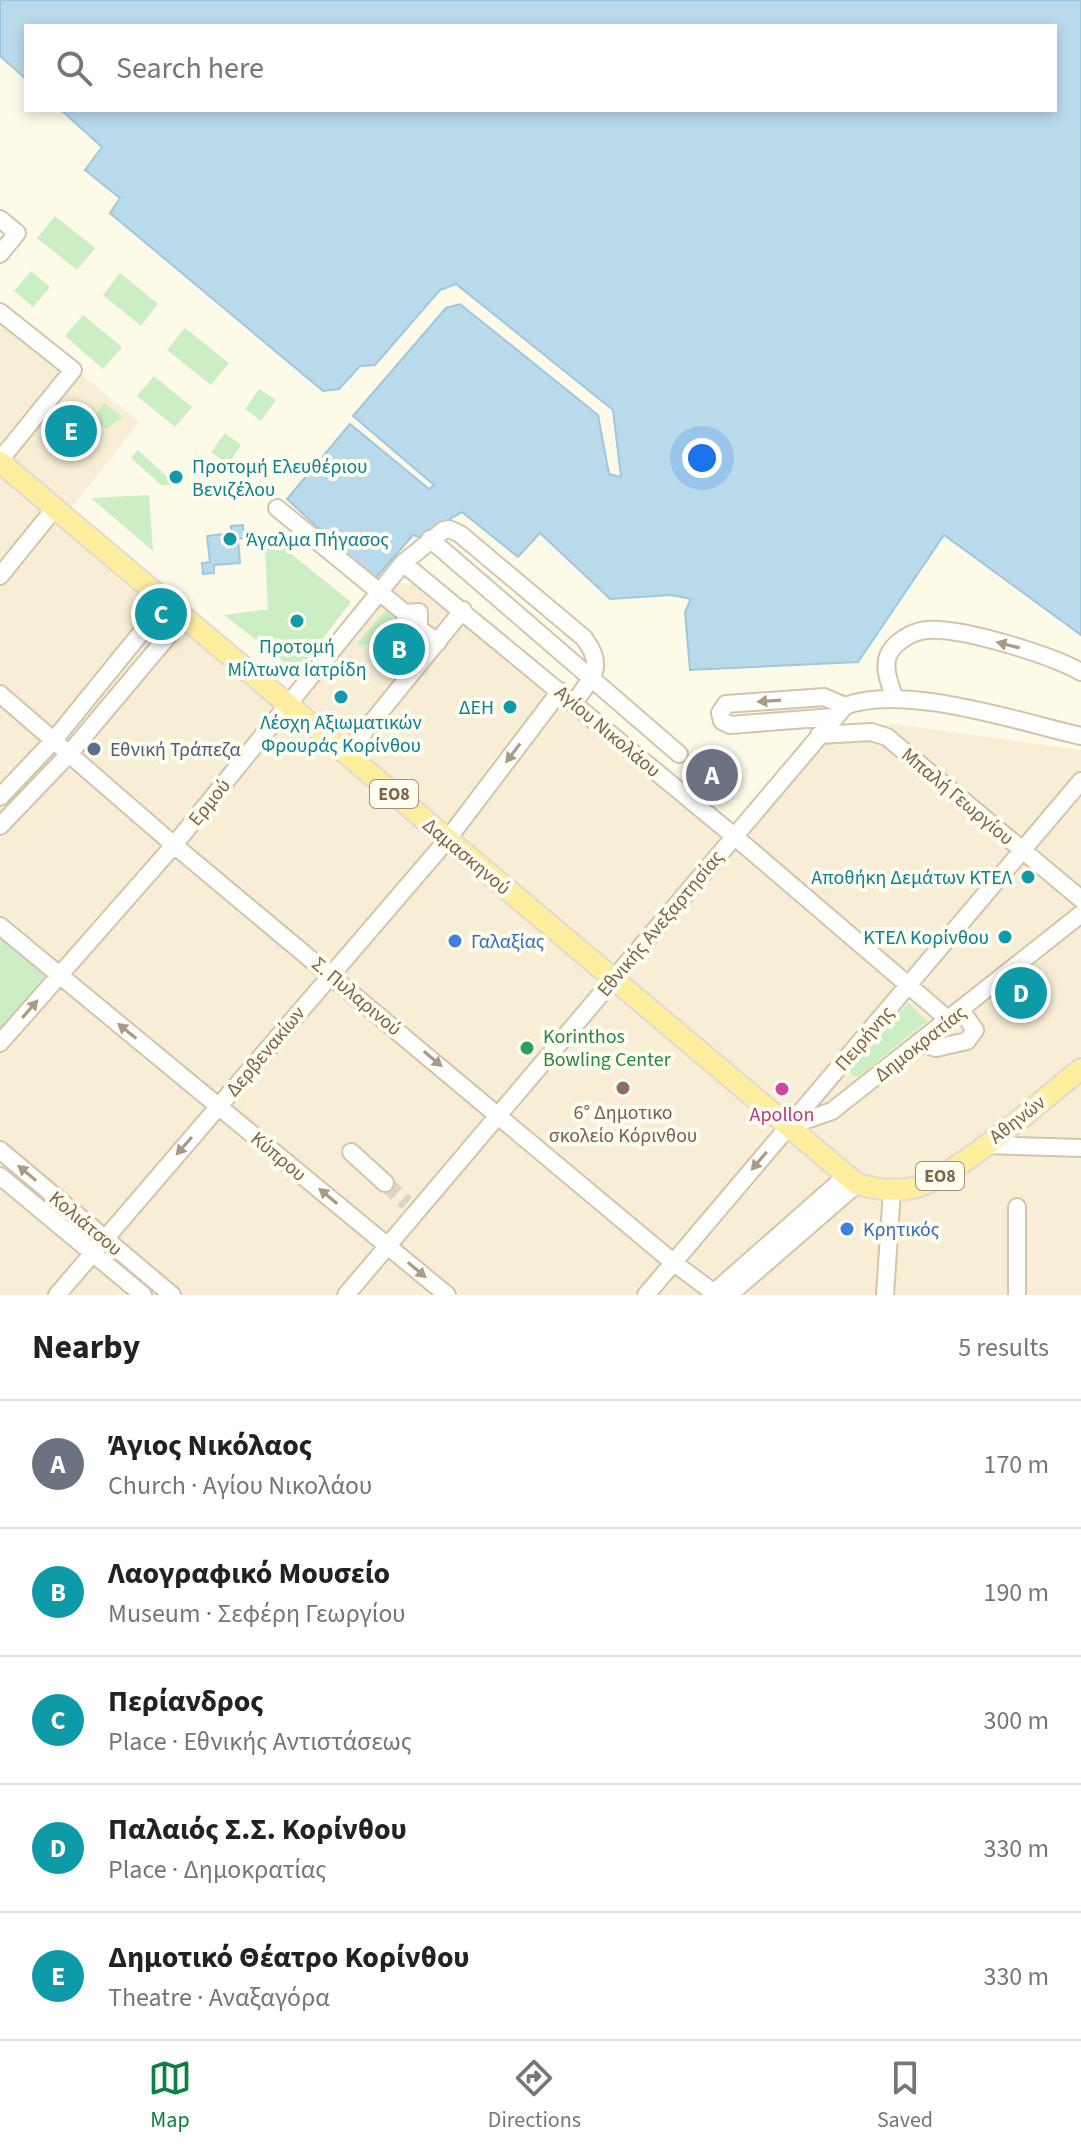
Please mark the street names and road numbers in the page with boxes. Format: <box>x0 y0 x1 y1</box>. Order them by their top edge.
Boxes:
street label: Αγίου Νικολάου <box>548 679 666 784</box>
street label: Μπαλή Γεωργίου <box>895 741 1020 852</box>
street label: Ερμού <box>182 773 237 832</box>
road number: ΕΟ8 <box>370 780 418 808</box>
street label: Δαμασκηνού <box>416 812 516 902</box>
street label: Εθνικής Ανεξαρτησίας <box>591 844 731 1003</box>
street label: Σ. Πυλαρινού <box>305 951 407 1043</box>
street label: Δημοκρατίας <box>869 999 973 1089</box>
street label: Δερβενακίων <box>220 1000 312 1103</box>
street label: Πειρήνης <box>829 1000 901 1077</box>
street label: Αθηνών <box>984 1089 1052 1151</box>
street label: Κύπρου <box>244 1125 312 1188</box>
road number: ΕΟ8 <box>916 1162 964 1190</box>
street label: Κολιάτσου <box>42 1185 128 1263</box>

